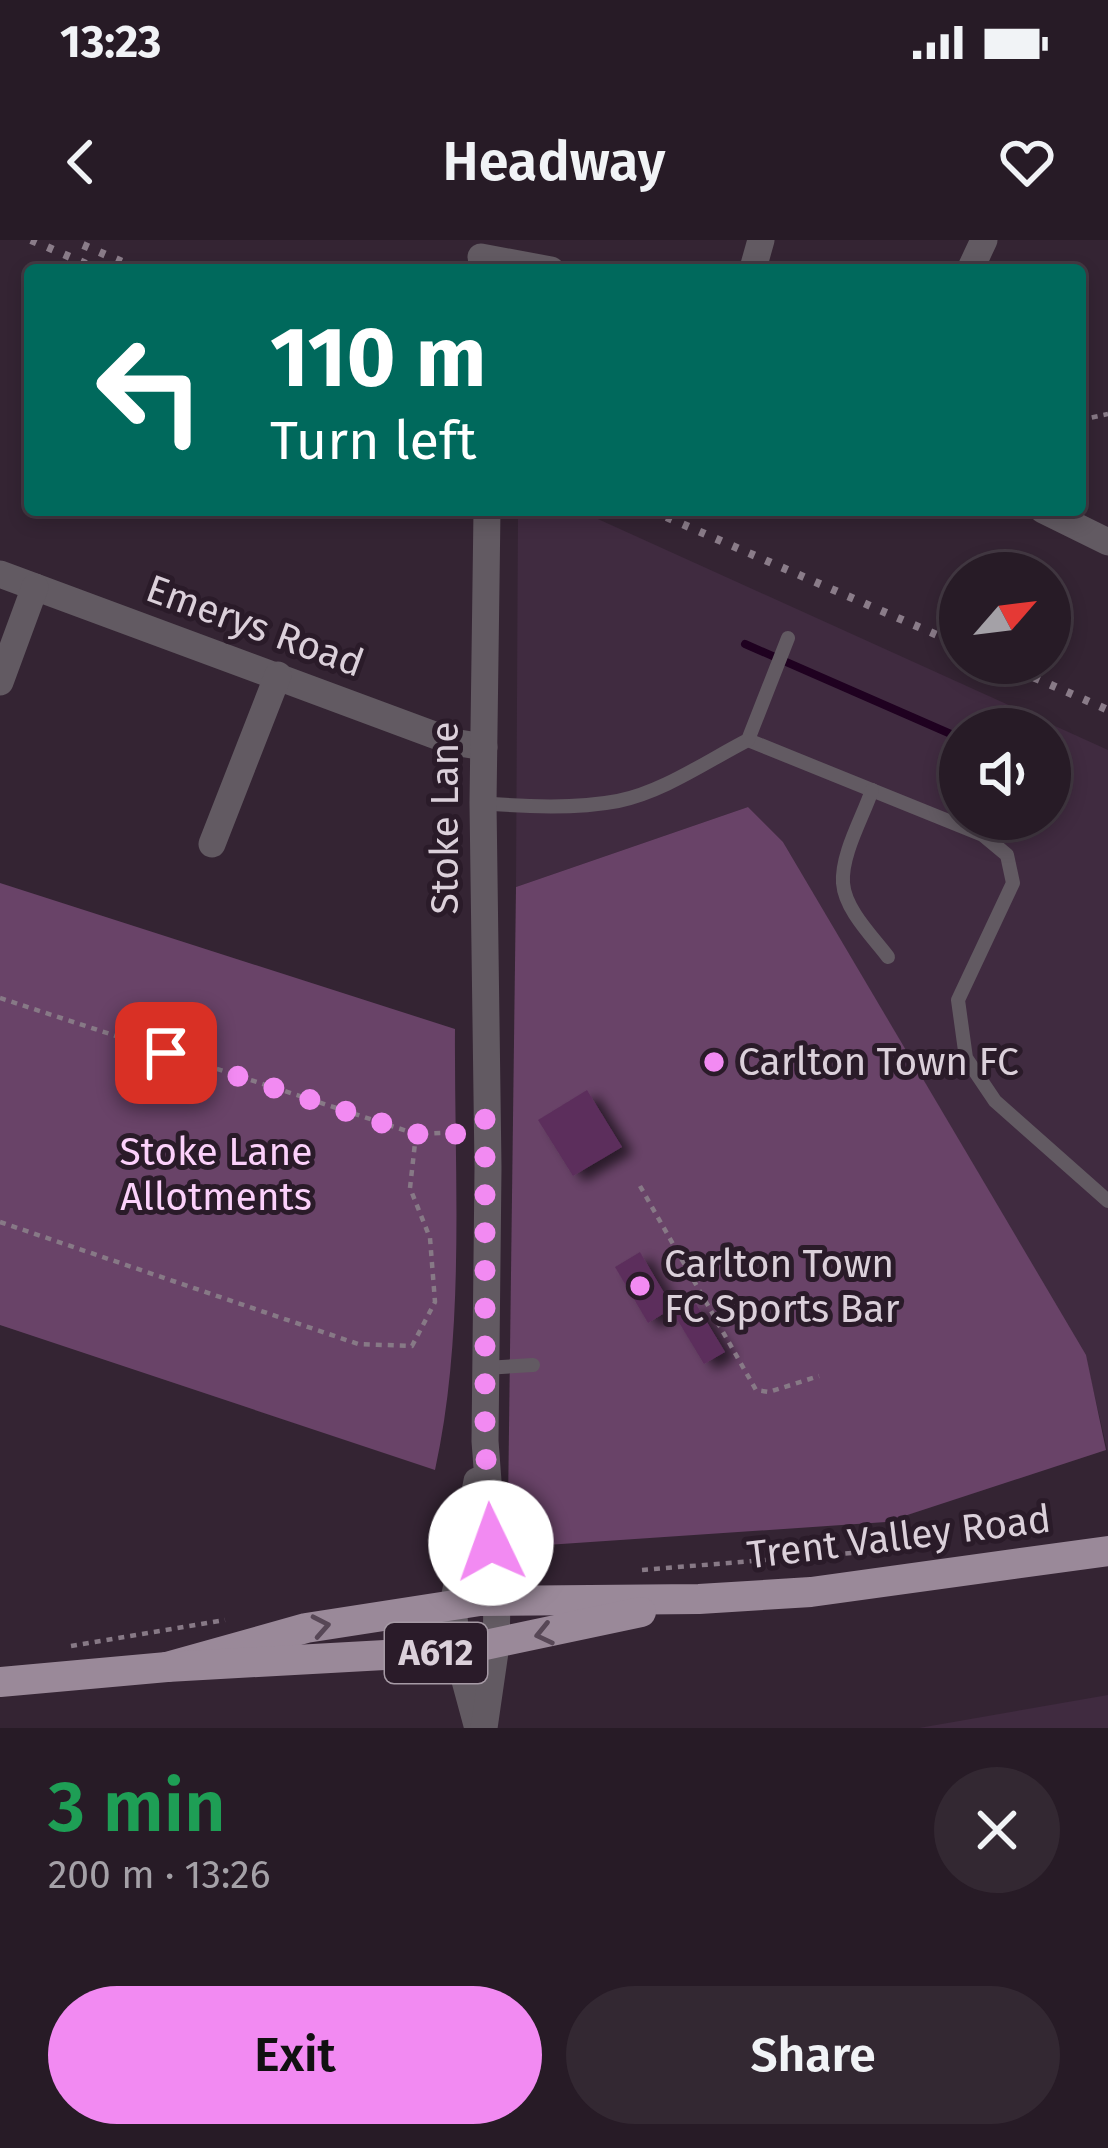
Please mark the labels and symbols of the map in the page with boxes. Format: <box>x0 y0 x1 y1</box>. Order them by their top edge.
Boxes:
north arrow <box>939 552 1071 684</box>
street label: Emerys Road <box>140 565 370 687</box>
street label: Stoke Lane <box>422 721 468 915</box>
pin <box>115 1002 217 1104</box>
place label: Carlton Town FC <box>738 1039 1019 1085</box>
marker: Carlton Town FC <box>701 1049 727 1075</box>
park label: Stoke Lane Allotments <box>119 1129 313 1220</box>
place label: Carlton Town FC Sports Bar <box>664 1241 900 1332</box>
marker: Carlton Town FC Sports Bar <box>627 1273 653 1299</box>
position arrow <box>428 1480 554 1606</box>
street label: Trent Valley Road <box>745 1496 1053 1578</box>
one-way arrow <box>310 1614 330 1640</box>
one-way arrow <box>535 1620 555 1645</box>
road number: A612 <box>385 1623 487 1683</box>

